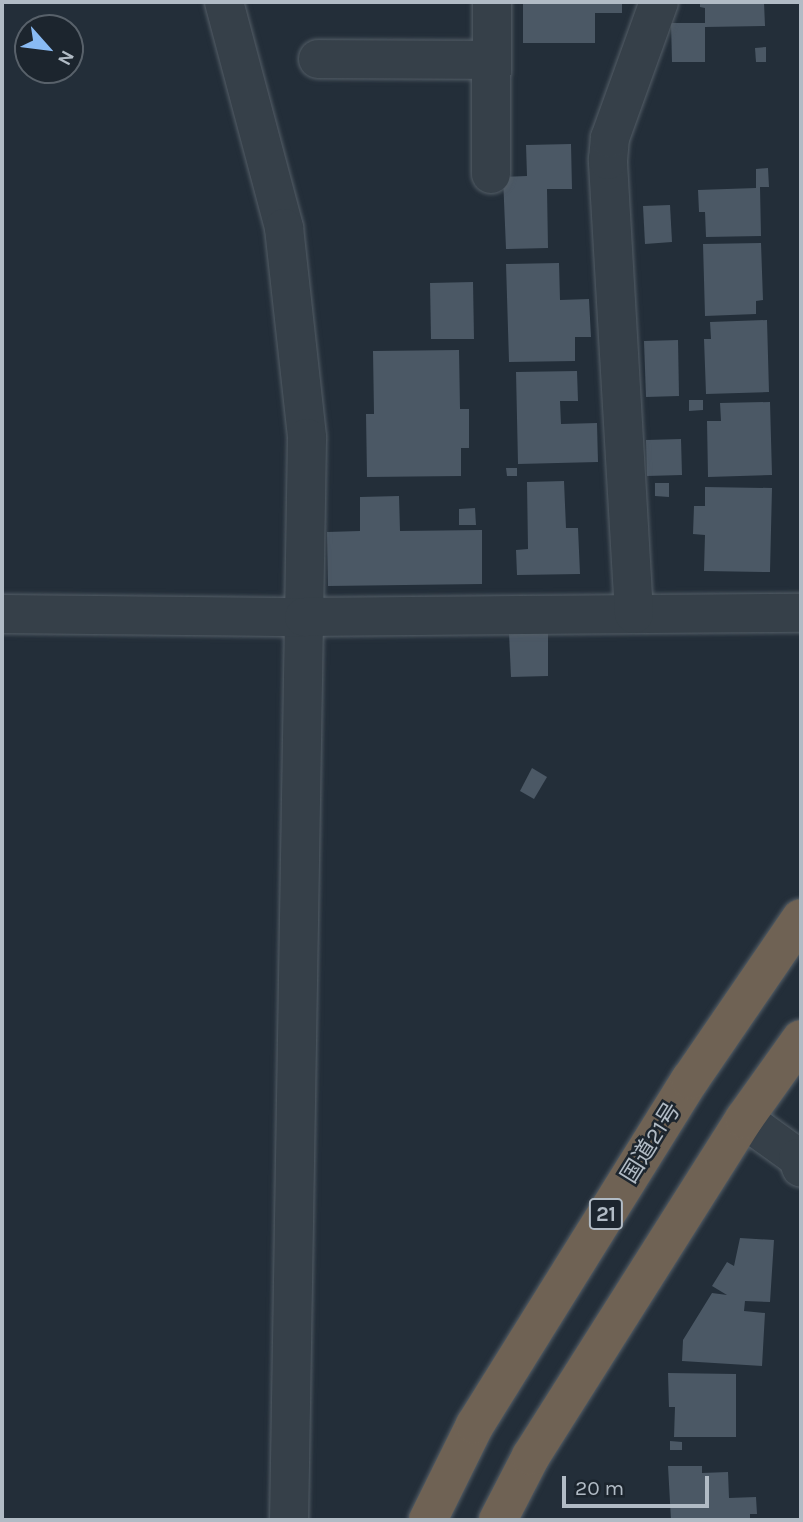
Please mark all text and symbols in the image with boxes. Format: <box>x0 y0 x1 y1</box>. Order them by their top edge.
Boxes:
north arrow <box>14 14 84 84</box>
text: N <box>53 47 79 69</box>
street label: 国道21号 <box>615 1098 687 1188</box>
road number: 21 <box>588 1196 624 1232</box>
scale bar <box>565 1462 712 1506</box>
text: 20 m <box>575 1476 624 1500</box>

